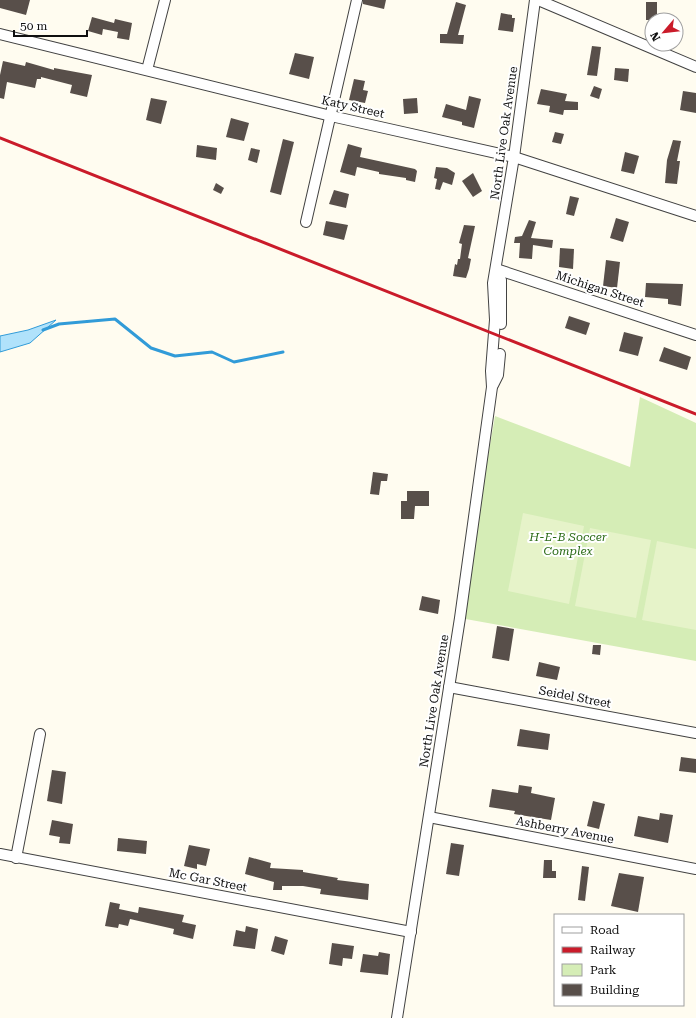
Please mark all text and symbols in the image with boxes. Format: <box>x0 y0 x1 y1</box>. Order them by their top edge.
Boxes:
scale bar <box>14 12 87 38</box>
north arrow <box>644 12 684 52</box>
text: 50 m <box>20 19 47 33</box>
text: N <box>648 29 663 43</box>
street label: North Live Oak Avenue <box>488 65 520 201</box>
street label: Katy Street <box>320 93 386 121</box>
street label: Michigan Street <box>554 268 646 310</box>
park label: H-E-B Soccer Complex <box>528 530 607 558</box>
street label: North Live Oak Avenue <box>417 633 451 769</box>
street label: Seidel Street <box>538 683 613 711</box>
street label: Ashberry Avenue <box>515 814 616 846</box>
street label: Mc Gar Street <box>168 866 249 895</box>
legend <box>554 914 684 1006</box>
text: Road <box>590 923 620 937</box>
text: Railway <box>590 943 636 957</box>
text: Park <box>590 963 617 977</box>
text: Building <box>590 983 639 997</box>

